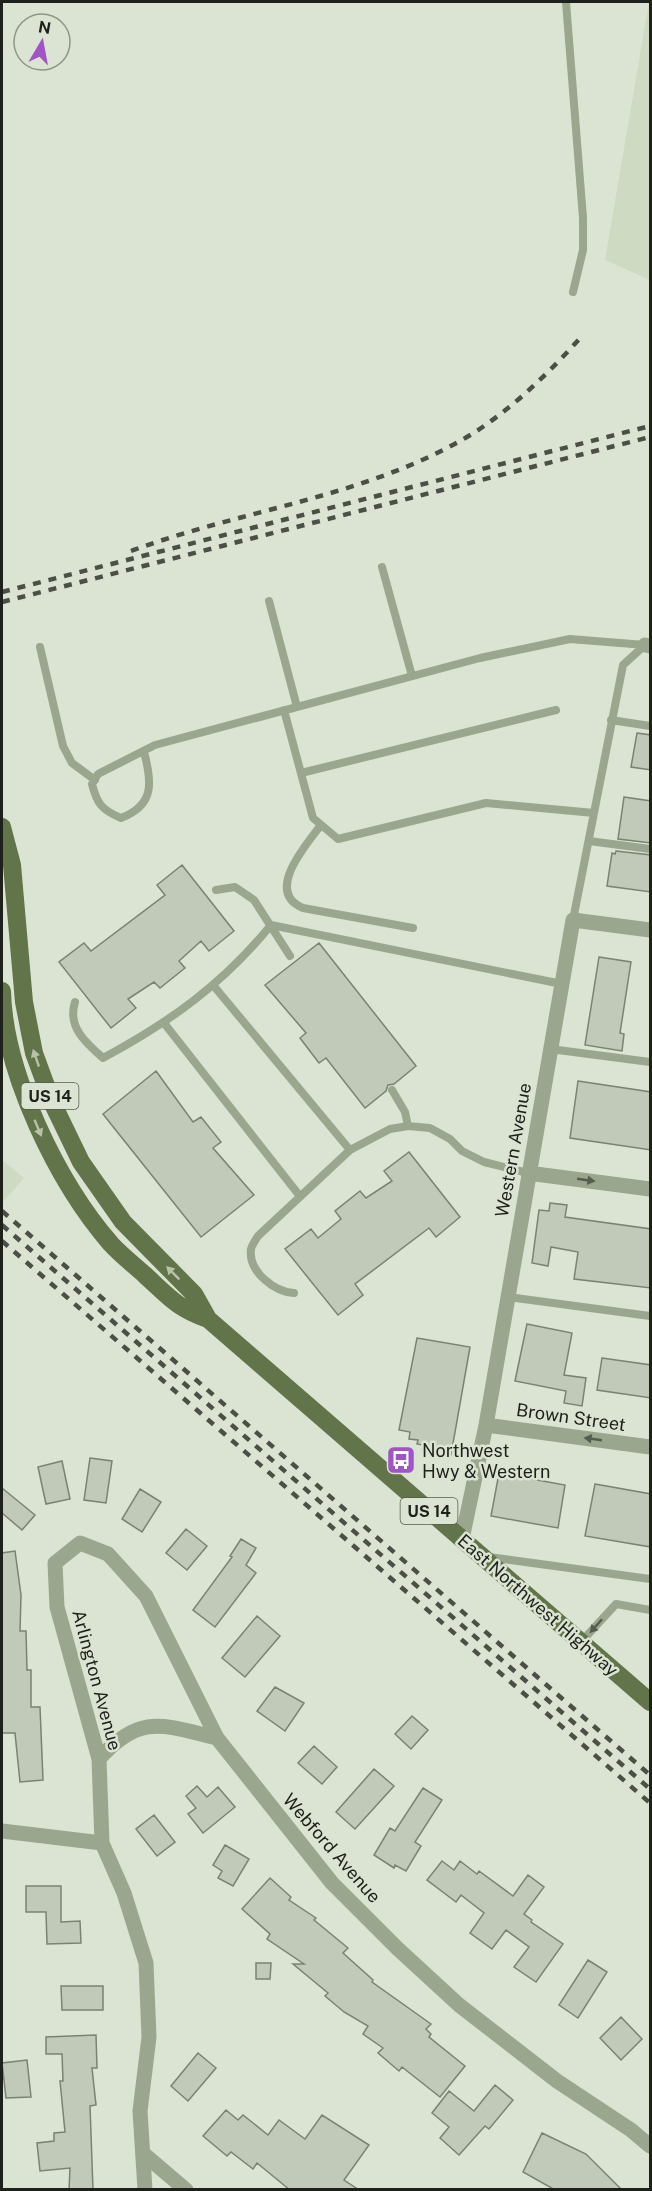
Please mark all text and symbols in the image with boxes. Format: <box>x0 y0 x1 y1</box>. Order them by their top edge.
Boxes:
north arrow <box>12 12 72 72</box>
text: N <box>37 17 52 38</box>
one-way arrow <box>31 1049 40 1067</box>
street label: Western Avenue <box>491 1081 535 1219</box>
road number: US 14 <box>22 1083 78 1109</box>
one-way arrow <box>33 1119 43 1137</box>
one-way arrow <box>576 1176 595 1185</box>
one-way arrow <box>167 1266 181 1280</box>
street label: Brown Street <box>515 1399 627 1435</box>
one-way arrow <box>583 1435 602 1444</box>
place label: Northwest Hwy & Western <box>422 1440 550 1482</box>
bus stop icon: Northwest Hwy & Western <box>385 1444 417 1476</box>
road number: US 14 <box>400 1498 458 1524</box>
street label: East Northwest Highway <box>454 1530 623 1681</box>
street label: Arlington Avenue <box>68 1607 126 1753</box>
one-way arrow <box>589 1618 603 1633</box>
street label: Webford Avenue <box>279 1789 385 1907</box>

